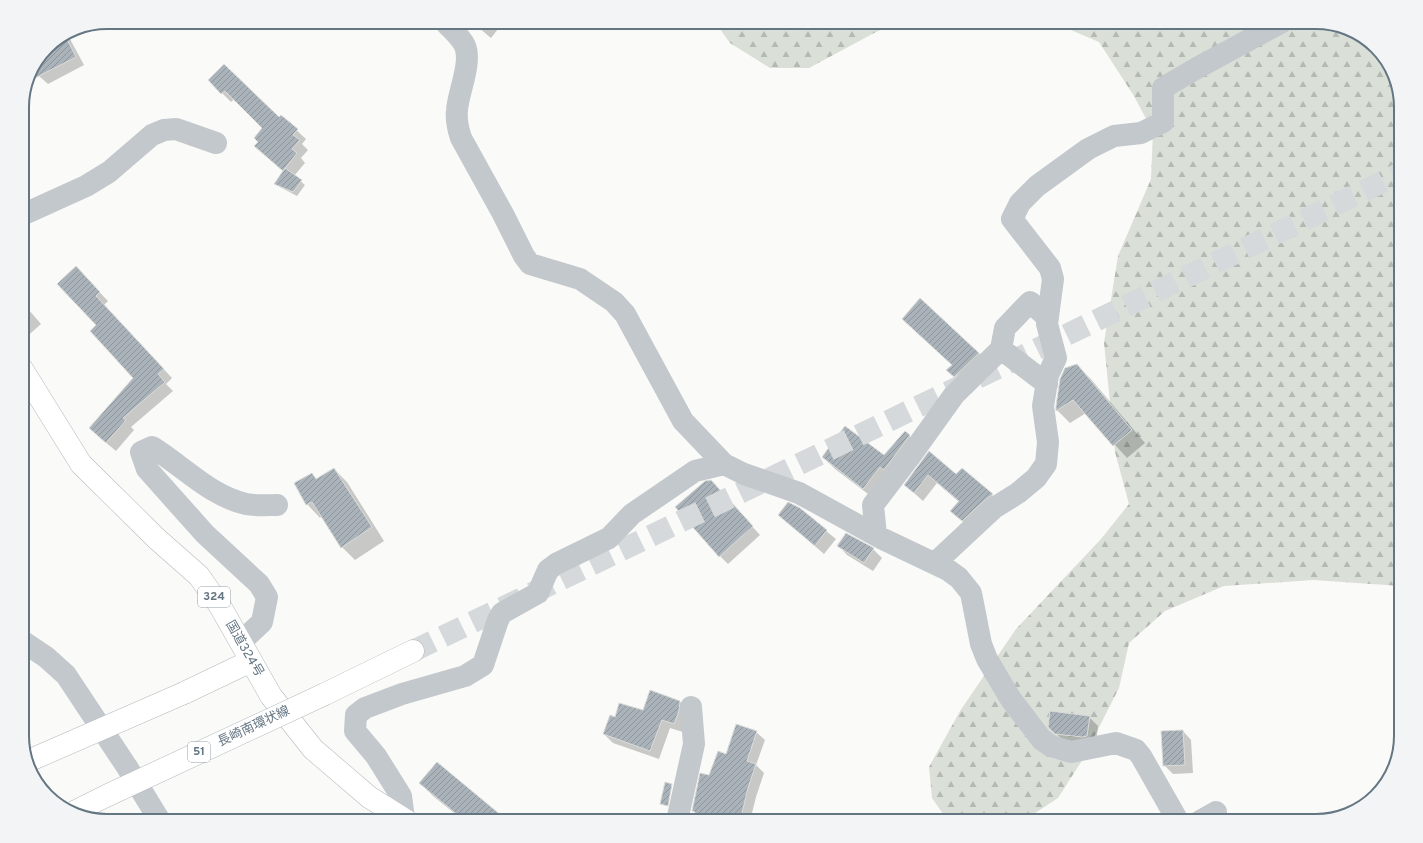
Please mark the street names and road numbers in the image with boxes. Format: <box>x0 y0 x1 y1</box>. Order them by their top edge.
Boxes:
road number: 324 <box>198 587 230 607</box>
street label: 国道324号 <box>221 618 267 680</box>
street label: 長崎南環状線 <box>215 702 293 751</box>
road number: 51 <box>188 742 210 762</box>

